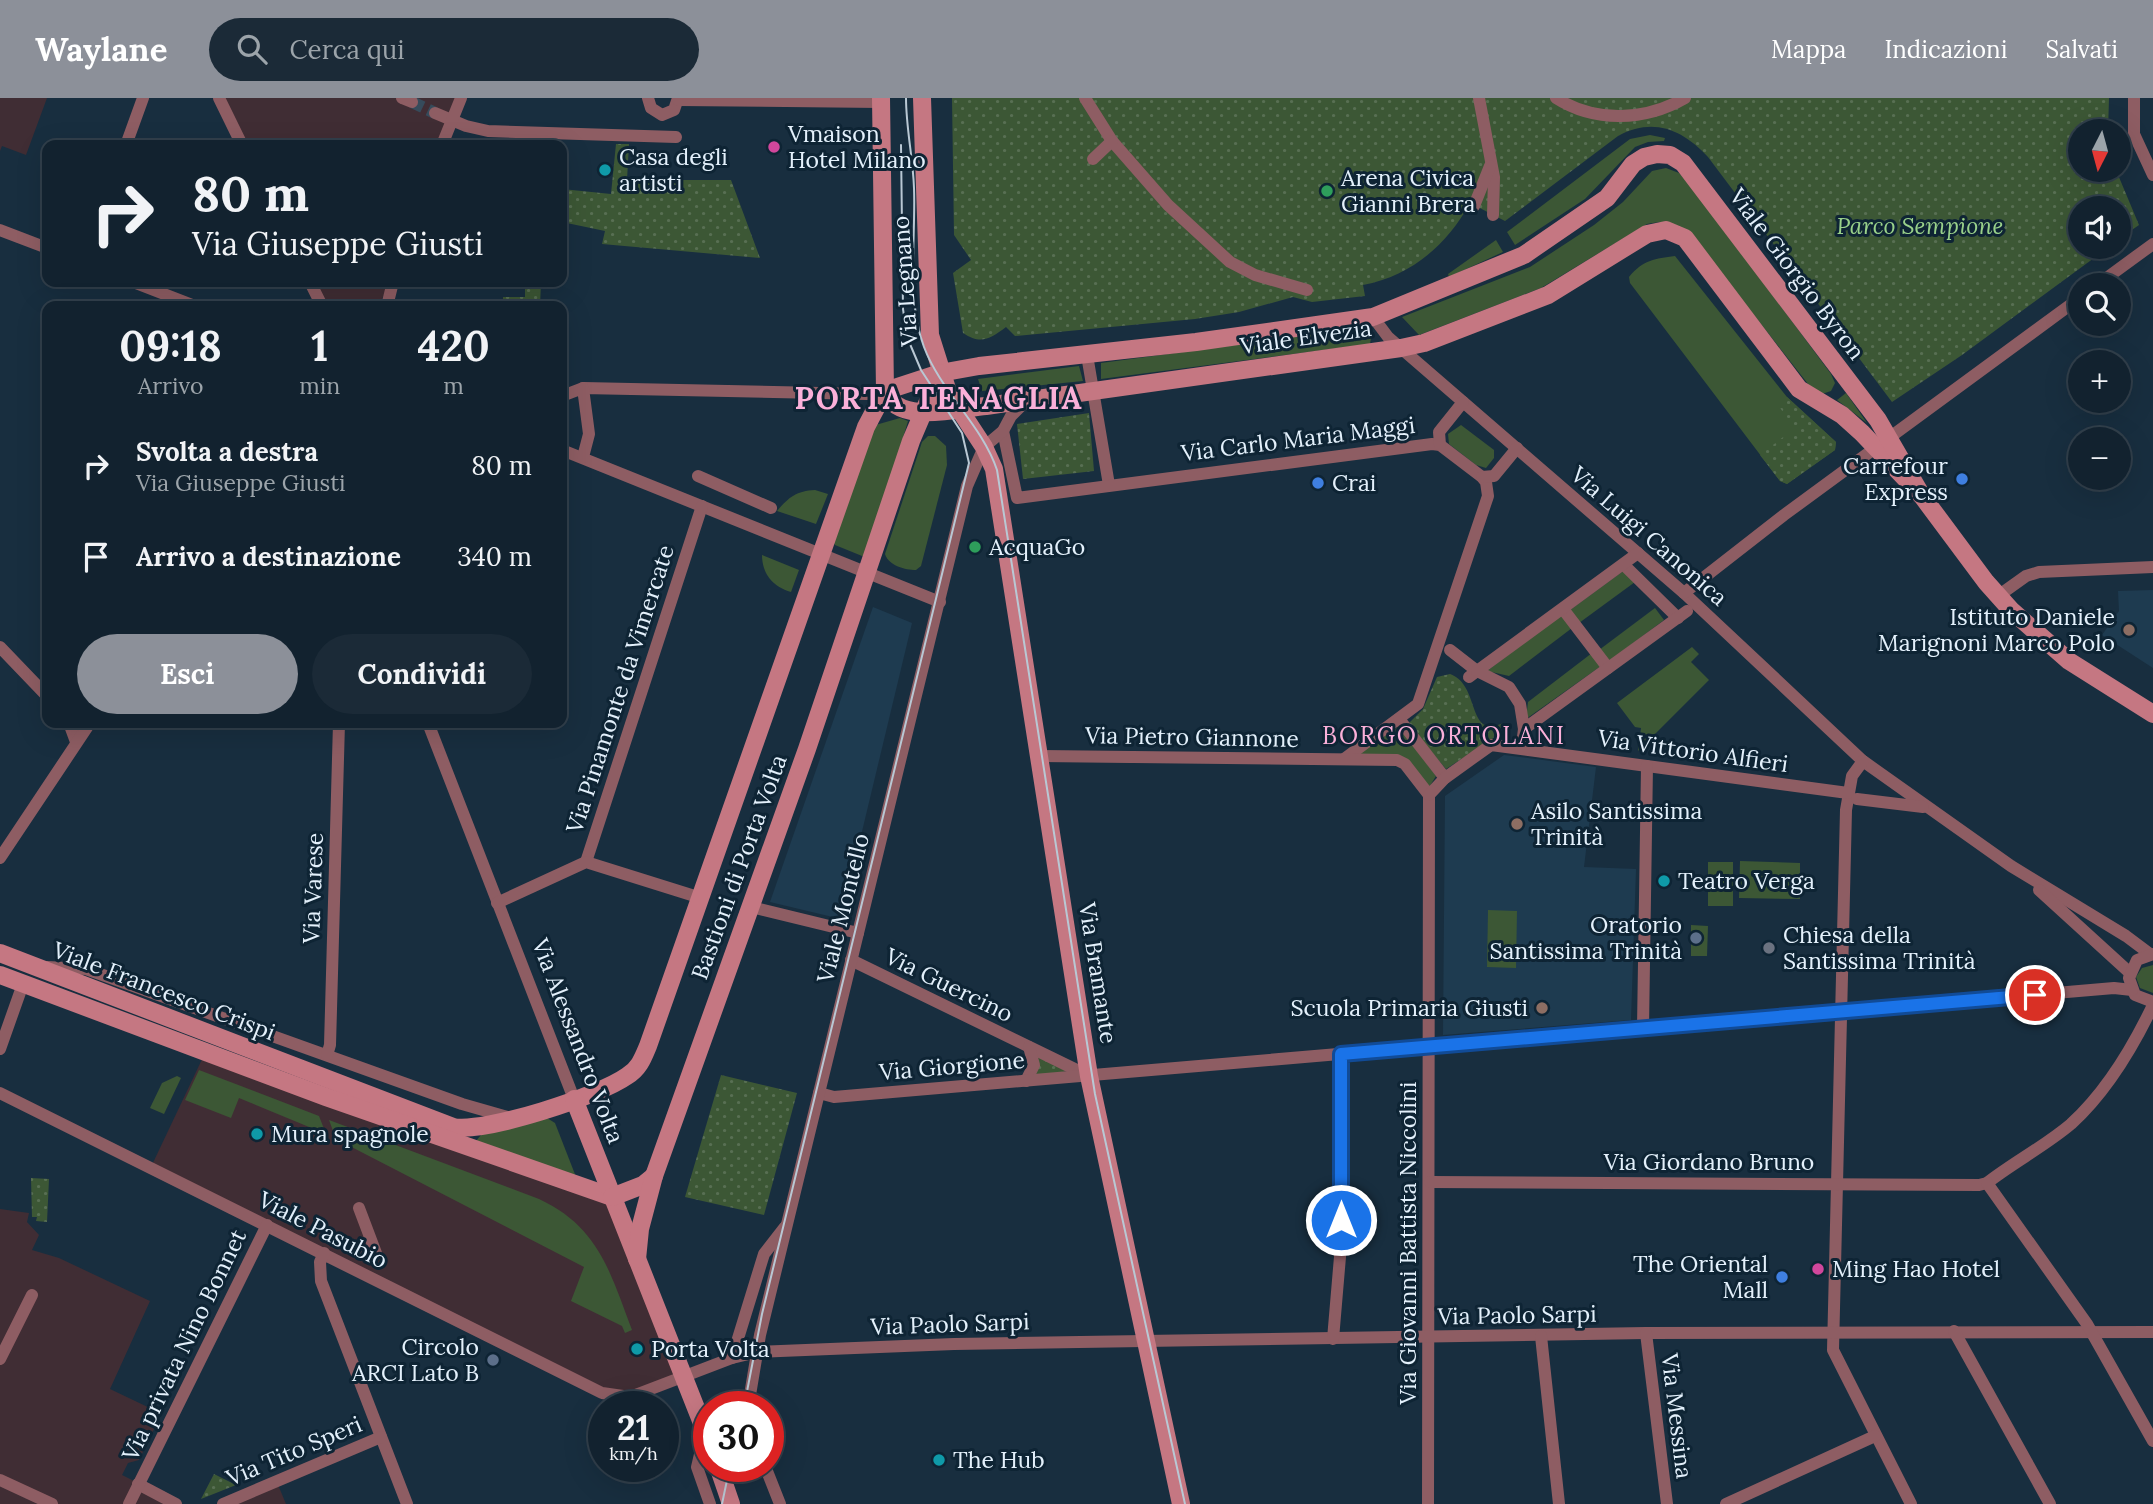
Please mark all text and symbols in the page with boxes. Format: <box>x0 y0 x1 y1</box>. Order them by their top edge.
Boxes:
search box <box>209 18 699 81</box>
text: Waylane <box>35 28 167 70</box>
icon: search <box>233 30 271 68</box>
text: Cerca qui <box>289 33 405 66</box>
text: Mappa <box>1771 34 1846 65</box>
text: Indicazioni <box>1884 34 2007 65</box>
text: Salvati <box>2045 34 2118 65</box>
place label: Vmaison Hotel Milano <box>787 119 926 174</box>
north arrow <box>2068 119 2132 182</box>
map controls <box>2068 119 2131 490</box>
marker: Vmaison Hotel Milano <box>766 139 782 155</box>
place label: Casa degli artisti <box>619 142 728 197</box>
text: 80 m <box>192 162 309 224</box>
marker: Casa degli artisti <box>597 162 613 178</box>
place label: Arena Civica Gianni Brera <box>1340 163 1475 218</box>
icon: right <box>77 168 168 259</box>
street label: Viale Giorgio Byron <box>1723 181 1871 365</box>
marker: Arena Civica Gianni Brera <box>1319 183 1335 199</box>
button: sound <box>2068 196 2131 259</box>
park label: Parco Sempione <box>1837 211 2003 240</box>
street label: Via Legnano <box>885 215 924 348</box>
text: Via Giuseppe Giusti <box>192 223 484 264</box>
button: search <box>2068 273 2131 336</box>
street label: Viale Elvezia <box>1237 313 1374 360</box>
text: 09:18 <box>119 319 222 373</box>
text: 1 <box>311 319 328 373</box>
text: 420 <box>418 319 490 373</box>
button: + <box>2068 350 2131 413</box>
text: Arrivo <box>138 371 203 400</box>
text: min <box>299 371 340 400</box>
text: m <box>443 371 464 400</box>
district label: PORTA TENAGLIA <box>794 379 1084 417</box>
street label: Via Carlo Maria Maggi <box>1178 410 1417 467</box>
button: − <box>2068 427 2131 490</box>
text: Svolta a destra <box>136 435 318 468</box>
icon: right <box>77 447 115 485</box>
text: 80 m <box>471 449 532 482</box>
place label: Carrefour Express <box>1843 451 1948 506</box>
street label: Via Luigi Canonica <box>1564 459 1734 612</box>
text: Via Giuseppe Giusti <box>136 468 346 497</box>
place label: Crai <box>1332 468 1376 497</box>
marker: Carrefour Express <box>1954 471 1970 487</box>
marker: Crai <box>1310 475 1326 491</box>
place label: AcquaGo <box>988 532 1085 561</box>
icon: arrive <box>77 538 115 576</box>
marker: AcquaGo <box>967 539 983 555</box>
text: Arrivo a destinazione <box>136 540 401 573</box>
text: 340 m <box>457 540 532 573</box>
street label: Via Pinamonte da Vimercate <box>559 541 680 838</box>
place label: Istituto Daniele Marignoni Marco Polo <box>1878 602 2115 657</box>
marker: Istituto Daniele Marignoni Marco Polo <box>2121 622 2137 638</box>
button: Esci <box>77 634 298 714</box>
button: Condividi <box>312 634 532 714</box>
street label: Via Pietro Giannone <box>1084 720 1299 753</box>
district label: BORGO ORTOLANI <box>1322 720 1566 751</box>
street label: Via Vittorio Alfieri <box>1595 723 1790 778</box>
street label: Bastioni di Porta Volta <box>684 750 793 983</box>
place label: Asilo Santissima Trinità <box>1530 796 1703 851</box>
marker: Asilo Santissima Trinità <box>1509 816 1525 832</box>
street label: Viale Montello <box>810 830 875 987</box>
street label: Via Varese <box>296 832 329 945</box>
place label: Teatro Verga <box>1678 866 1815 895</box>
marker: Teatro Verga <box>1656 873 1672 889</box>
street label: Via Bramante <box>1073 899 1124 1046</box>
place label: Oratorio Santissima Trinità <box>1489 910 1682 965</box>
place label: Chiesa della Santissima Trinità <box>1783 920 1976 975</box>
marker: Oratorio Santissima Trinità <box>1688 930 1704 946</box>
street label: Via Alessandro Volta <box>526 933 631 1147</box>
street label: Viale Francesco Crispi <box>48 934 280 1046</box>
marker: Chiesa della Santissima Trinità <box>1761 940 1777 956</box>
street label: Via Guercino <box>880 941 1018 1028</box>
pin <box>2005 965 2065 1025</box>
icon: arrive <box>2016 976 2054 1014</box>
place label: Scuola Primaria Giusti <box>1291 993 1528 1022</box>
marker: Scuola Primaria Giusti <box>1534 1000 1550 1016</box>
street label: Via Giorgione <box>877 1045 1026 1086</box>
street label: Via Giovanni Battista Niccolini <box>1393 1082 1422 1405</box>
place label: Mura spagnole <box>271 1119 429 1148</box>
marker: Mura spagnole <box>249 1126 265 1142</box>
street label: Via Giordano Bruno <box>1603 1147 1814 1176</box>
position arrow <box>1304 1183 1378 1257</box>
street label: Viale Pasubio <box>253 1184 393 1275</box>
street label: Via privata Nino Bonnet <box>115 1224 252 1466</box>
place label: The Oriental Mall <box>1633 1249 1768 1304</box>
place label: Ming Hao Hotel <box>1832 1254 2000 1283</box>
marker: Ming Hao Hotel <box>1810 1261 1826 1277</box>
marker: The Oriental Mall <box>1774 1269 1790 1285</box>
street label: Via Paolo Sarpi <box>1436 1299 1597 1330</box>
street label: Via Paolo Sarpi <box>869 1306 1030 1341</box>
place label: Circolo ARCI Lato B <box>351 1332 479 1387</box>
place label: Porta Volta <box>651 1334 770 1363</box>
marker: Porta Volta <box>629 1341 645 1357</box>
street label: Via Messina <box>1655 1351 1700 1480</box>
marker: Circolo ARCI Lato B <box>485 1352 501 1368</box>
speed limit sign: 30 <box>693 1391 784 1482</box>
text: 21 <box>617 1405 650 1450</box>
street label: Via Tito Speri <box>221 1409 366 1493</box>
text: km/h <box>609 1442 658 1465</box>
place label: The Hub <box>953 1445 1045 1474</box>
marker: The Hub <box>931 1452 947 1468</box>

